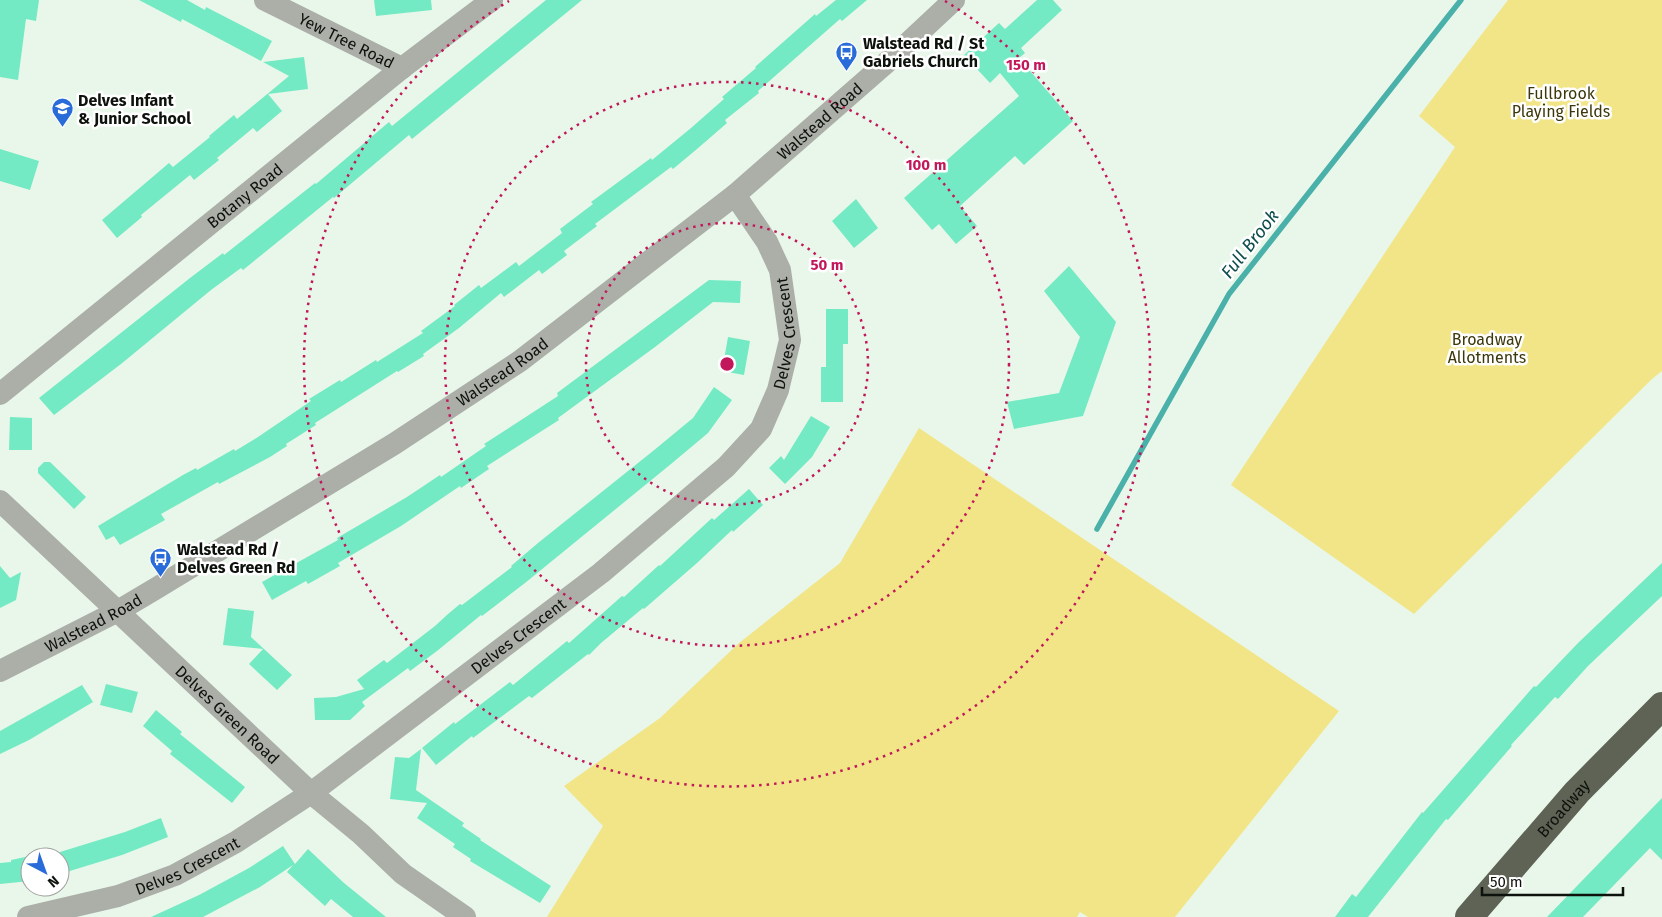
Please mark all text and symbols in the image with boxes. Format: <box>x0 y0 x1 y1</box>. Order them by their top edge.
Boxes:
street label: Yew Tree Road <box>295 9 397 73</box>
place label: Walstead Rd / St Gabriels Church <box>863 34 985 71</box>
bus stop icon: Walstead Rd / St Gabriels Church <box>835 40 859 71</box>
text: 150 m <box>1006 56 1046 74</box>
street label: Walstead Road <box>773 79 867 164</box>
park label: Fullbrook Playing Fields <box>1512 84 1610 121</box>
place label: Delves Infant & Junior School <box>78 91 191 128</box>
school or university icon: Delves Infant & Junior School <box>50 97 74 128</box>
text: 100 m <box>906 156 946 174</box>
street label: Botany Road <box>203 160 287 232</box>
water label: Full Brook <box>1216 205 1284 283</box>
text: 50 m <box>810 256 844 274</box>
street label: Delves Crescent <box>769 276 800 391</box>
park label: Broadway Allotments <box>1448 330 1526 367</box>
street label: Walstead Road <box>453 334 552 410</box>
centre of rings <box>718 355 736 373</box>
place label: Walstead Rd / Delves Green Rd <box>177 540 295 577</box>
bus stop icon: Walstead Rd / Delves Green Rd <box>149 546 173 577</box>
street label: Walstead Road <box>42 590 146 657</box>
street label: Delves Crescent <box>467 594 570 678</box>
street label: Delves Green Road <box>171 662 283 768</box>
street label: Broadway <box>1533 776 1594 841</box>
street label: Delves Crescent <box>132 833 243 899</box>
north arrow <box>20 847 70 897</box>
scale bar <box>1482 864 1623 896</box>
text: N <box>44 872 62 891</box>
text: 50 m <box>1490 873 1523 891</box>

